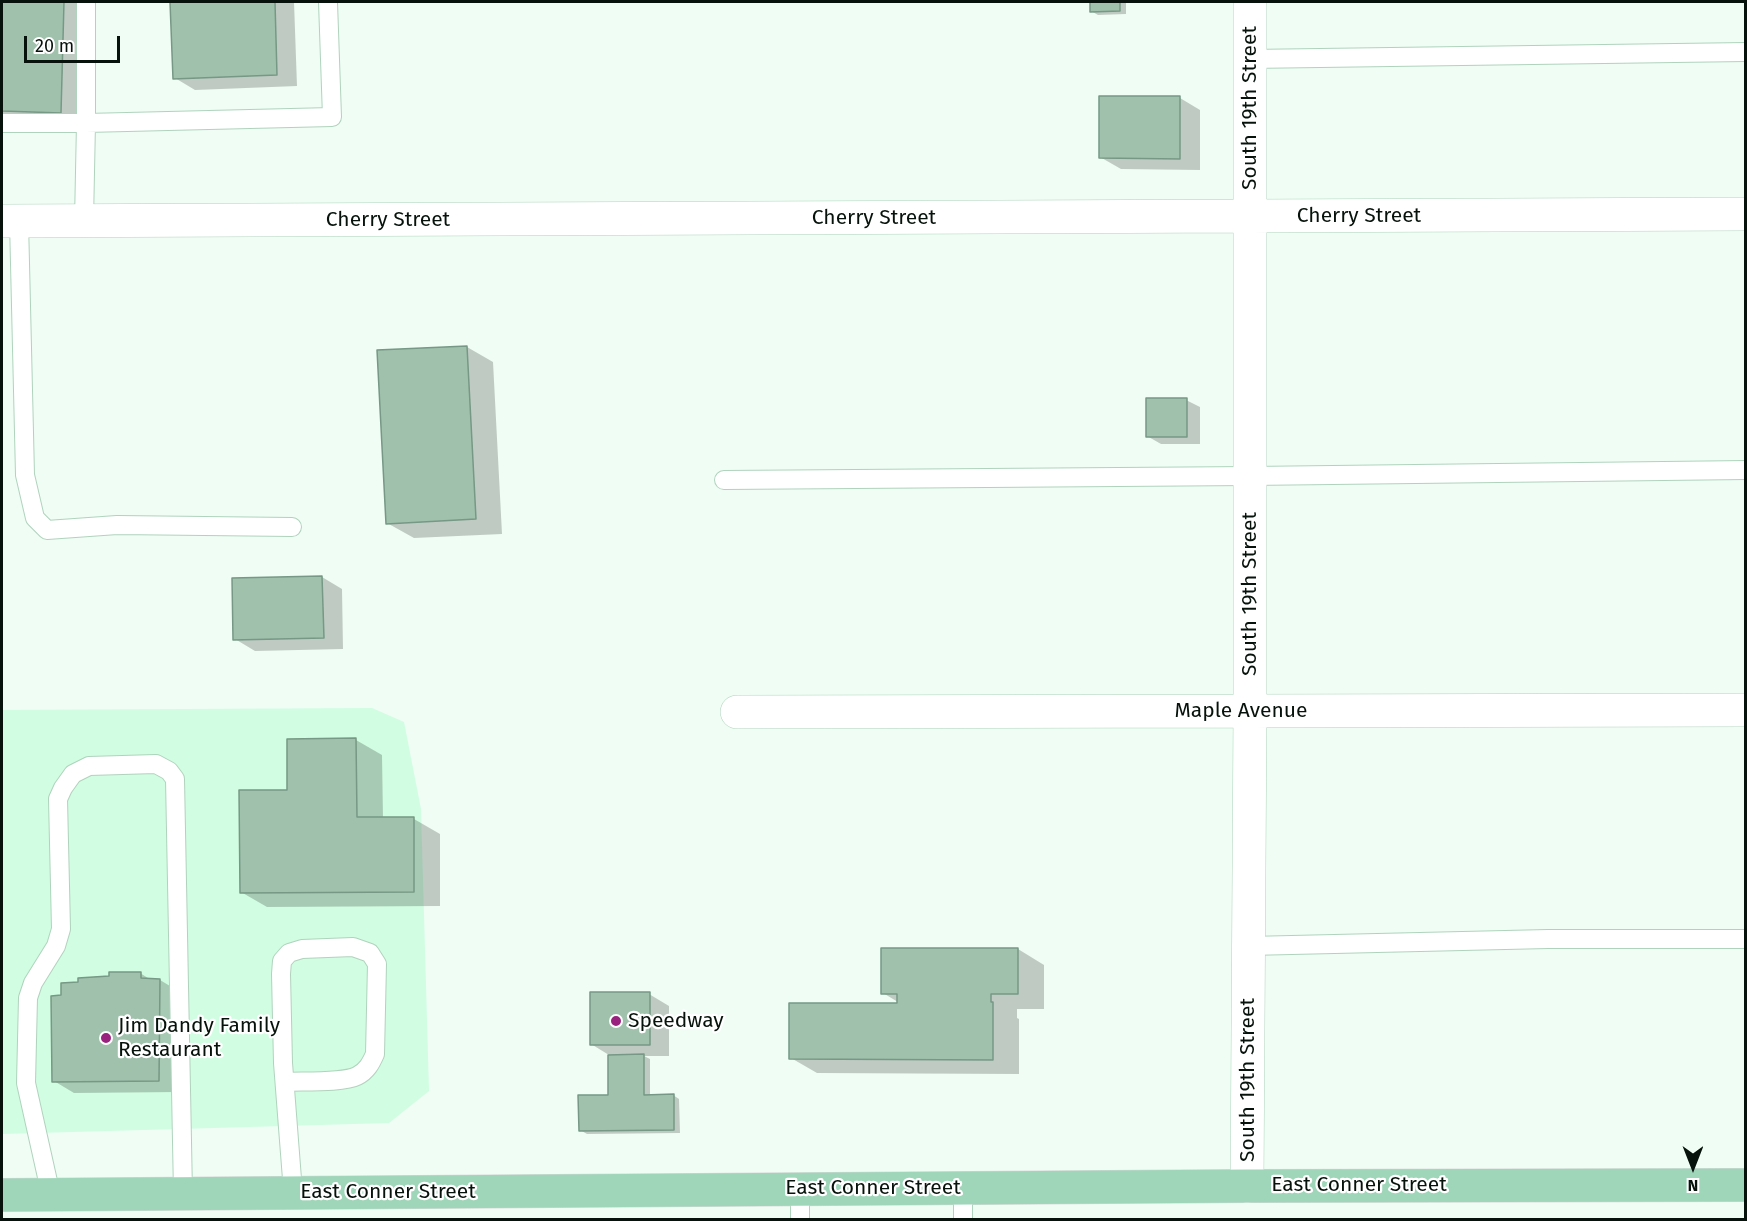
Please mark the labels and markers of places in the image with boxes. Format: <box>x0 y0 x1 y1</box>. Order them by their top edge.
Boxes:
place label: Speedway <box>628 1008 724 1034</box>
place label: Jim Dandy Family Restaurant <box>118 1013 280 1063</box>
marker: Speedway <box>609 1014 623 1028</box>
marker: Jim Dandy Family Restaurant <box>99 1031 113 1045</box>

